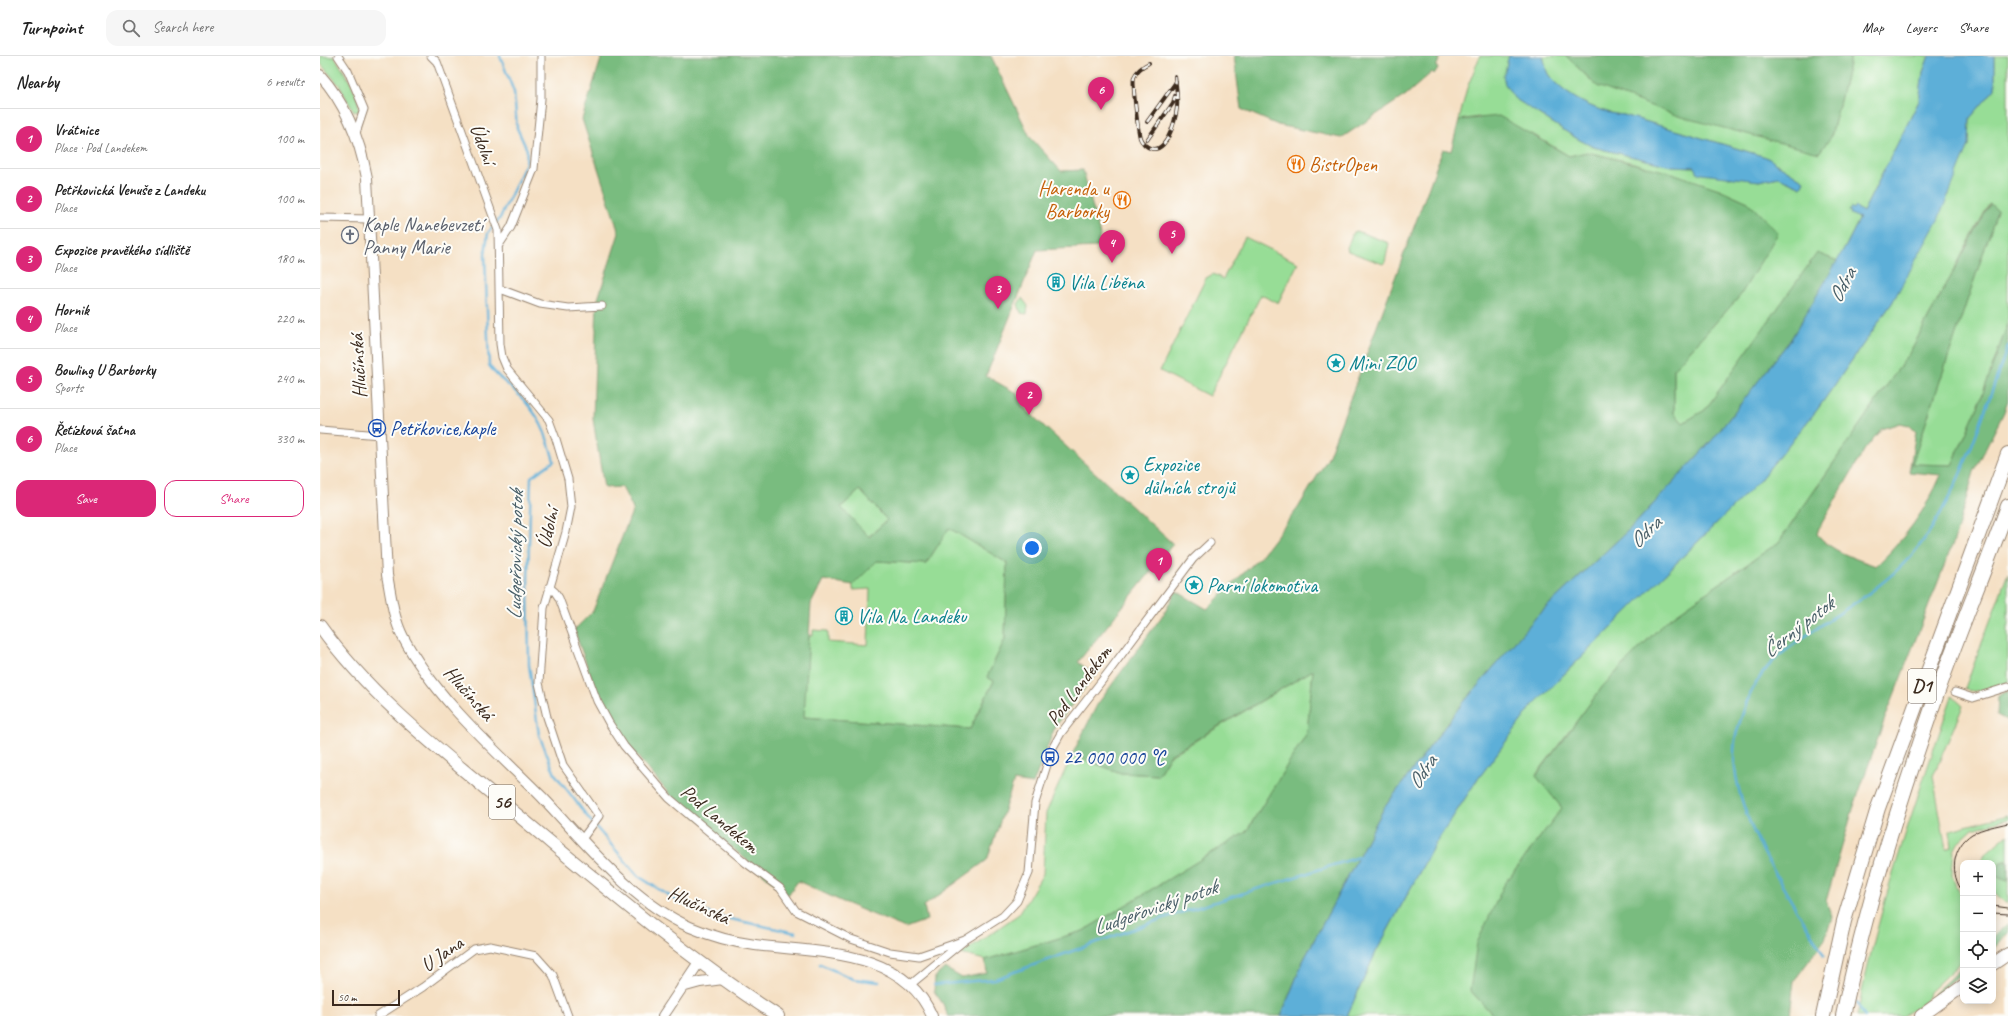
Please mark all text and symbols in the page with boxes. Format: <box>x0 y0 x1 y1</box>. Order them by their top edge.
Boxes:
search box <box>106 10 386 46</box>
text: Turnpoint <box>20 16 82 40</box>
icon: search <box>120 17 142 39</box>
text: Search here <box>152 18 214 37</box>
text: Map <box>1862 19 1884 36</box>
text: Layers <box>1906 19 1937 36</box>
text: Share <box>1959 19 1988 36</box>
text: Nearby <box>16 72 59 93</box>
text: 6 results <box>266 74 304 90</box>
pin: 6 <box>1088 77 1114 110</box>
text: Vrátnice <box>54 121 99 140</box>
street label: Údolní <box>464 121 503 171</box>
text: 1 <box>26 131 32 147</box>
text: 100 m <box>276 131 304 147</box>
text: Place · Pod Landekem <box>54 140 147 156</box>
place label: BistrOpen <box>1309 152 1378 177</box>
restaurant icon: BistrOpen <box>1286 154 1306 174</box>
place label: Harenda u Barborky <box>1038 176 1111 224</box>
text: Petřkovická Venuše z Landeku <box>54 181 205 200</box>
restaurant icon: Harenda u Barborky <box>1112 190 1132 210</box>
text: 2 <box>26 191 32 207</box>
text: 100 m <box>276 191 304 207</box>
text: Place <box>54 200 77 216</box>
place label: Kaple Nanebevzetí Panny Marie <box>363 212 487 260</box>
pin: 5 <box>1159 221 1185 254</box>
church icon: Kaple Nanebevzetí Panny Marie <box>340 225 360 245</box>
pin: 4 <box>1099 230 1125 263</box>
text: Expozice pravěkého sídliště <box>54 241 189 260</box>
text: 3 <box>26 251 32 267</box>
text: 180 m <box>276 251 304 267</box>
text: Place <box>54 260 77 276</box>
water label: Odra <box>1822 262 1863 307</box>
place label: Vila Liběna <box>1069 270 1145 295</box>
building icon: Vila Liběna <box>1046 272 1066 292</box>
pin: 3 <box>985 276 1011 309</box>
text: Hornik <box>54 301 89 320</box>
text: 4 <box>26 311 32 327</box>
text: 220 m <box>276 311 304 327</box>
text: Place <box>54 320 77 336</box>
street label: Hlučínská <box>344 331 372 399</box>
place label: Mini ZOO <box>1349 351 1417 376</box>
place icon: Mini ZOO <box>1326 353 1346 373</box>
text: Bowling U Barborky <box>54 361 155 380</box>
text: 5 <box>26 371 32 387</box>
text: 240 m <box>276 371 304 387</box>
text: Sports <box>54 380 83 396</box>
pin: 2 <box>1016 382 1042 415</box>
place label: Petřkovice,kaple <box>390 416 497 441</box>
bus stop icon: Petřkovice,kaple <box>367 418 387 438</box>
text: Řetízková šatna <box>54 421 135 440</box>
text: 6 <box>26 431 32 447</box>
text: 330 m <box>276 431 304 447</box>
text: Place <box>54 440 77 456</box>
place label: Expozice důlních strojů <box>1143 452 1236 500</box>
place icon: Expozice důlních strojů <box>1120 465 1140 485</box>
button: Save <box>16 480 156 517</box>
button: Share <box>164 480 304 517</box>
water label: Ludgeřovický potok <box>501 486 529 620</box>
street label: Údolní <box>531 501 566 551</box>
water label: Odra <box>1623 509 1668 554</box>
your location <box>1022 538 1042 558</box>
pin: 1 <box>1146 548 1172 581</box>
place label: Parní lokomotiva <box>1207 573 1319 598</box>
place icon: Parní lokomotiva <box>1184 575 1204 595</box>
water label: Černý potok <box>1757 588 1842 663</box>
place label: Vila Na Landeku <box>857 604 968 629</box>
building icon: Vila Na Landeku <box>834 606 854 626</box>
street label: Pod Landekem <box>1041 638 1118 730</box>
street label: Hlučínská <box>438 660 501 727</box>
road number: D1 <box>1908 669 1936 703</box>
place label: 22 000 000 °C <box>1063 745 1167 770</box>
bus stop icon: 22 000 000 °C <box>1040 747 1060 767</box>
water label: Odra <box>1401 749 1444 794</box>
street label: Pod Landekem <box>676 779 766 860</box>
road number: 56 <box>489 785 515 819</box>
map controls <box>1960 860 1996 1004</box>
button: + <box>1960 860 1996 896</box>
water label: Ludgeřovický potok <box>1090 872 1224 940</box>
street label: Hlučínská <box>664 880 736 931</box>
button: − <box>1960 896 1996 932</box>
street label: U Jana <box>416 929 470 977</box>
button: locate <box>1960 932 1996 968</box>
button: layers <box>1960 968 1996 1004</box>
scale bar <box>332 988 400 1007</box>
text: 50 m <box>338 990 357 1004</box>

